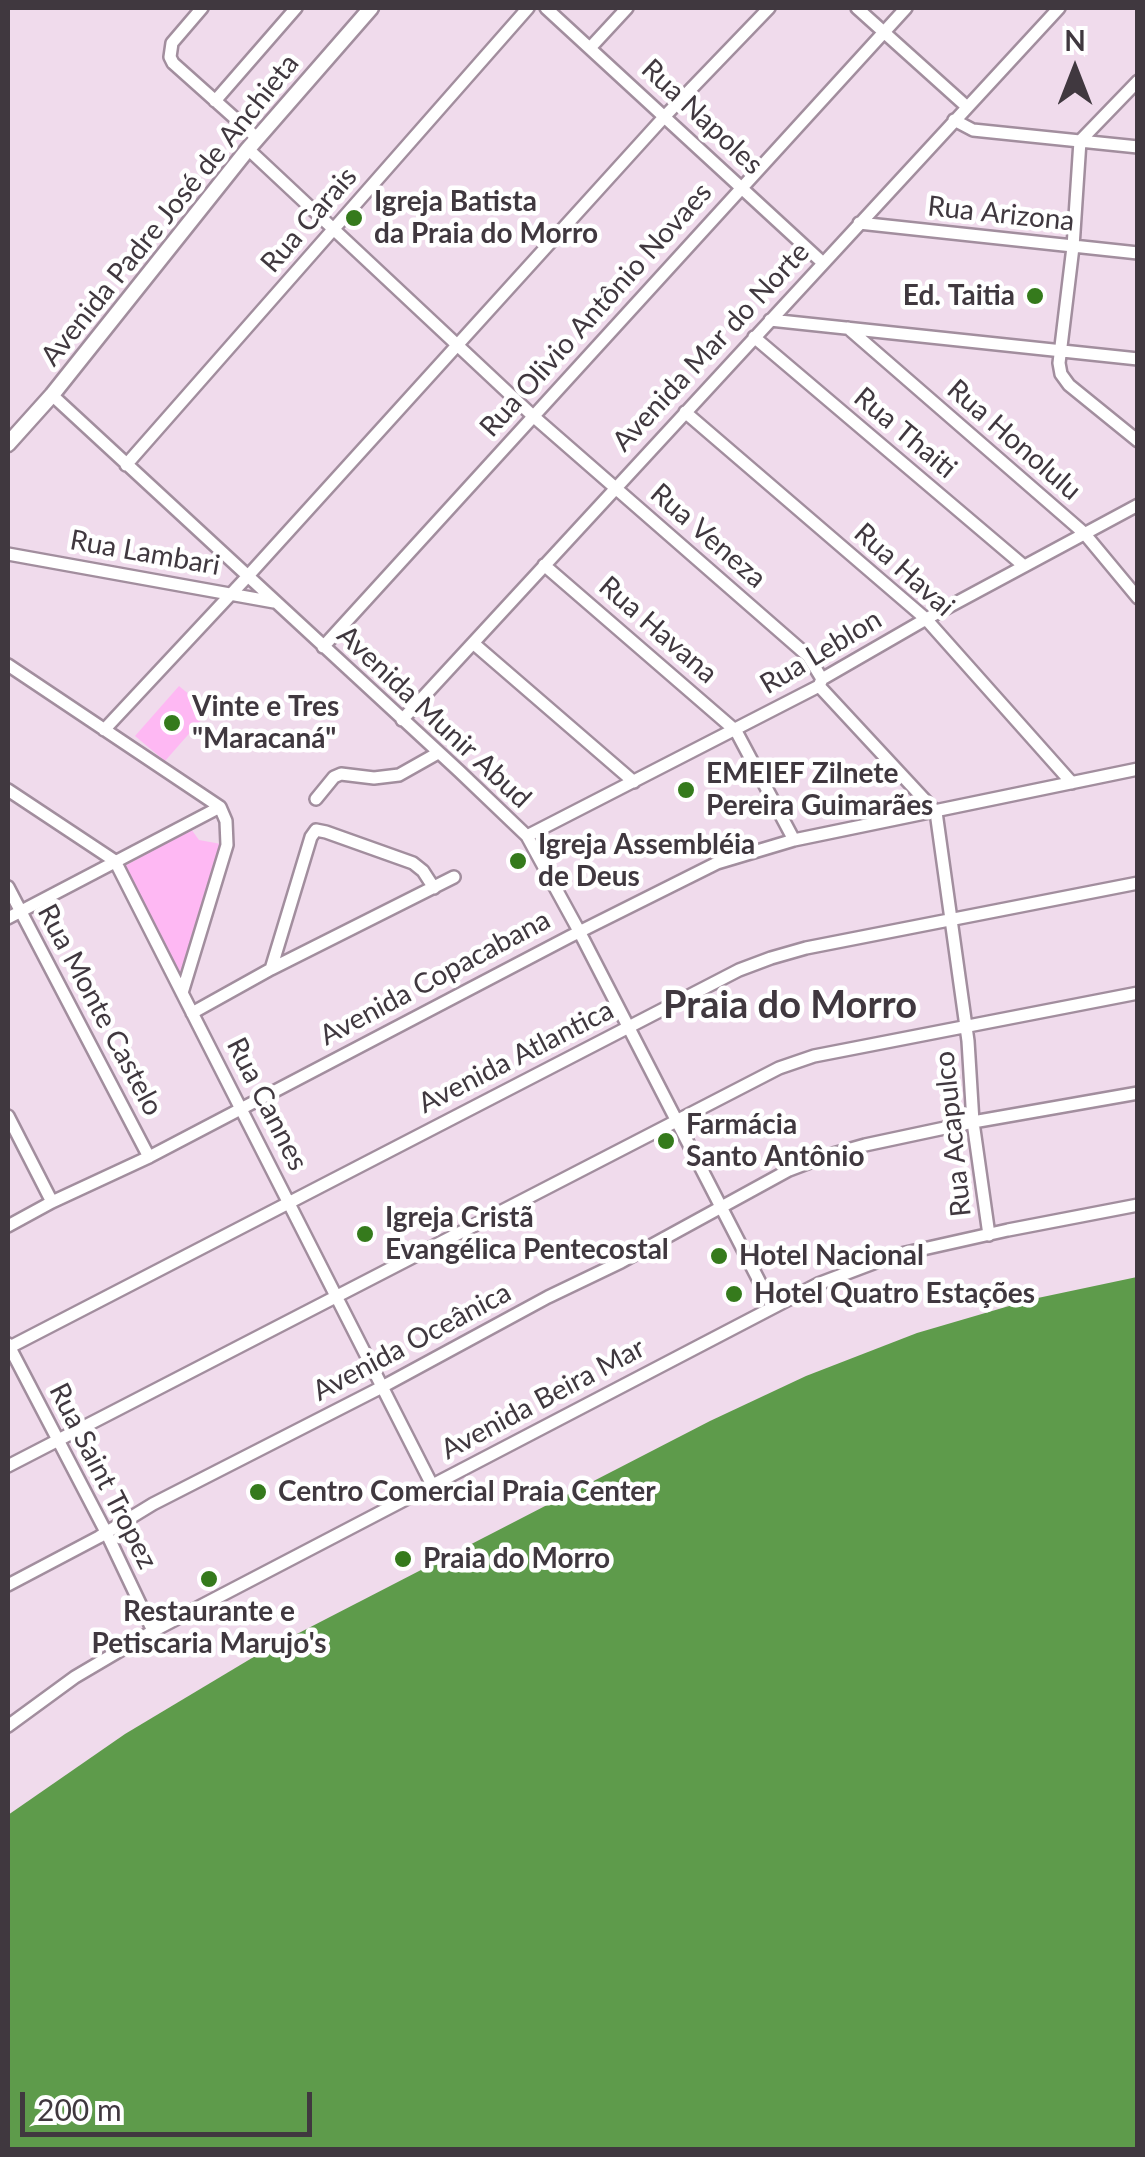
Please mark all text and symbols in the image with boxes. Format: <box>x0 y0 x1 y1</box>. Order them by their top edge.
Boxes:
north arrow <box>1025 20 1125 120</box>
text: N <box>1064 23 1086 57</box>
street label: Avenida Padre José de Anchieta <box>34 47 306 373</box>
street label: Rua Napoles <box>634 52 770 182</box>
street label: Rua Carais <box>254 160 364 280</box>
street label: Rua Olivio Antônio Novaes <box>473 176 719 444</box>
place label: Igreja Batista da Praia do Morro <box>374 185 598 251</box>
street label: Rua Arizona <box>926 190 1076 238</box>
marker: Igreja Batista da Praia do Morro <box>343 207 365 229</box>
street label: Avenida Mar do Norte <box>606 236 816 458</box>
place label: Ed. Taitia <box>903 279 1015 313</box>
marker: Ed. Taitia <box>1024 285 1046 307</box>
street label: Rua Honolulu <box>940 373 1088 507</box>
street label: Rua Thaiti <box>847 380 963 486</box>
street label: Rua Veneza <box>643 477 773 595</box>
street label: Rua Havai <box>847 516 961 624</box>
street label: Rua Lambari <box>67 523 223 583</box>
street label: Rua Havana <box>592 569 724 691</box>
street label: Rua Leblon <box>754 603 888 701</box>
street label: Avenida Munir Abud <box>330 619 538 815</box>
place label: Vinte e Tres "Maracaná" <box>192 690 339 756</box>
marker: Vinte e Tres "Maracaná" <box>161 712 183 734</box>
place label: EMEIEF Zilnete Pereira Guimarães <box>706 757 933 823</box>
marker: EMEIEF Zilnete Pereira Guimarães <box>675 779 697 801</box>
place label: Igreja Assembléia de Deus <box>538 828 755 894</box>
marker: Igreja Assembléia de Deus <box>507 850 529 872</box>
street label: Rua Monte Castelo <box>30 899 170 1121</box>
street label: Avenida Copacabana <box>314 903 556 1053</box>
district label: Praia do Morro <box>663 983 917 1029</box>
street label: Avenida Atlantica <box>413 993 619 1121</box>
street label: Rua Cannes <box>219 1032 315 1176</box>
street label: Rua Acapulco <box>928 1049 978 1219</box>
place label: Farmácia Santo Antônio <box>686 1108 865 1174</box>
marker: Farmácia Santo Antônio <box>655 1130 677 1152</box>
place label: Igreja Cristã Evangélica Pentecostal <box>385 1201 669 1267</box>
marker: Igreja Cristã Evangélica Pentecostal <box>354 1223 376 1245</box>
place label: Hotel Nacional <box>739 1239 924 1273</box>
marker: Hotel Nacional <box>708 1245 730 1267</box>
street label: Avenida Oceânica <box>307 1276 517 1408</box>
place label: Hotel Quatro Estações <box>754 1277 1035 1311</box>
marker: Hotel Quatro Estações <box>723 1283 745 1305</box>
street label: Avenida Beira Mar <box>435 1331 651 1467</box>
street label: Rua Saint Tropez <box>42 1377 164 1575</box>
place label: Centro Comercial Praia Center <box>278 1475 656 1509</box>
marker: Centro Comercial Praia Center <box>247 1481 269 1503</box>
place label: Praia do Morro <box>423 1542 610 1576</box>
marker: Praia do Morro <box>392 1548 414 1570</box>
marker: Restaurante e Petiscaria Marujo's <box>198 1568 220 1590</box>
place label: Restaurante e Petiscaria Marujo's <box>91 1595 327 1661</box>
scale bar <box>25 2072 318 2134</box>
text: 200 m <box>37 2091 122 2127</box>

